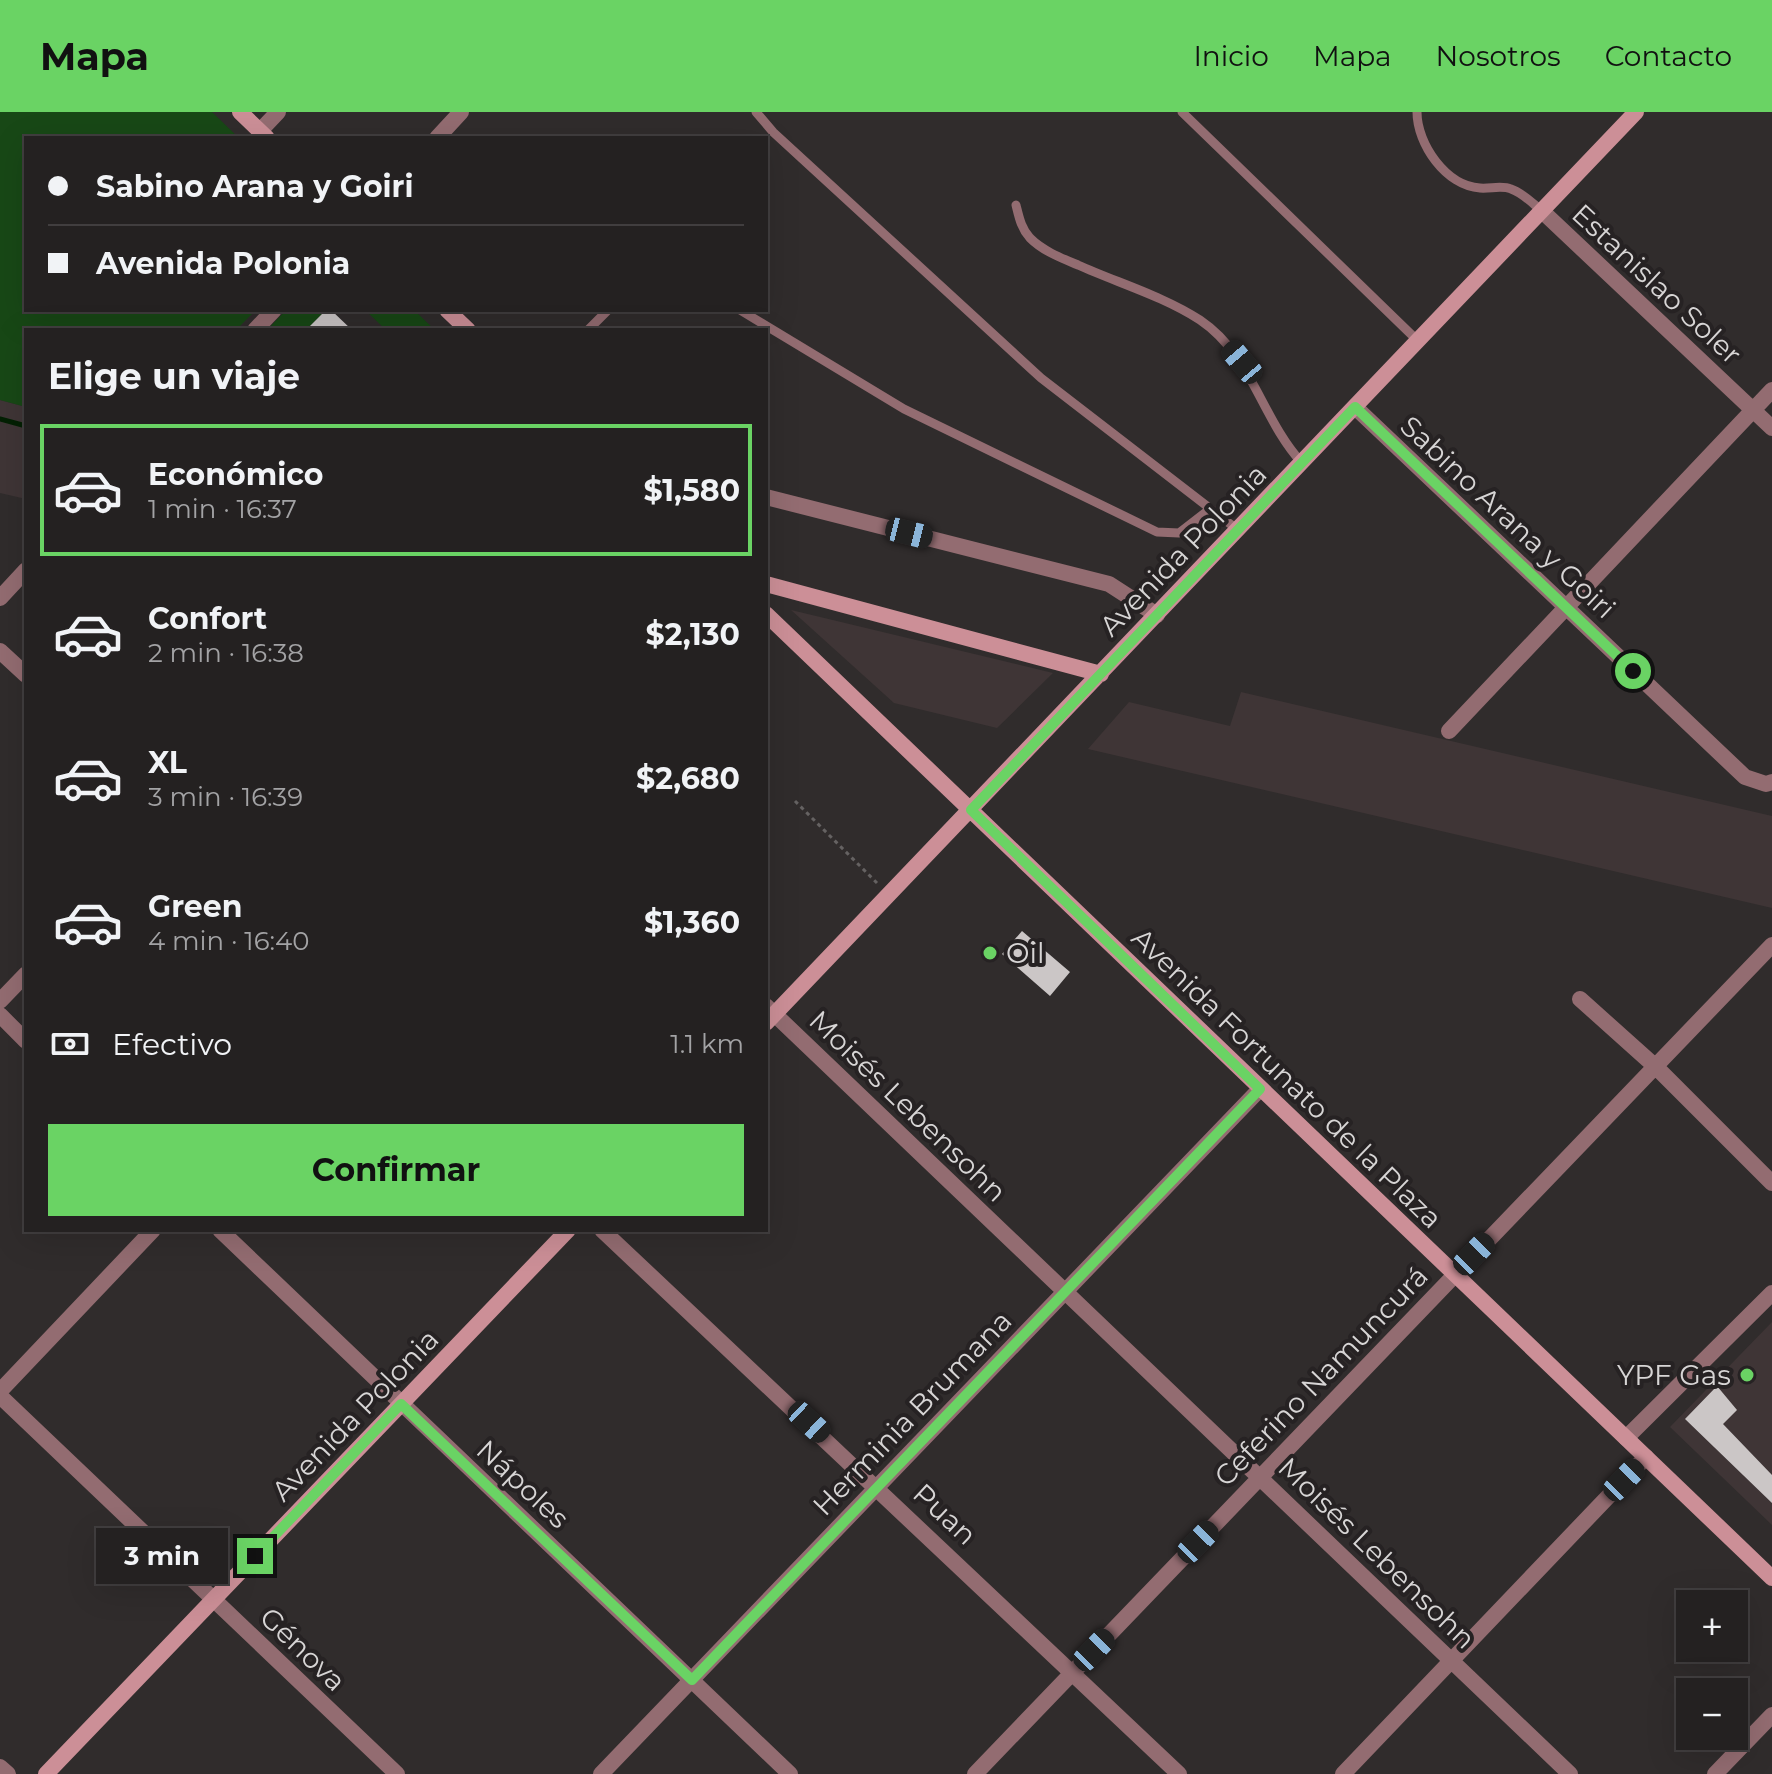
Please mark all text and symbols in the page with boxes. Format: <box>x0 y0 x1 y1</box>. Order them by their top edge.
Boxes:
text: Mapa <box>40 33 149 80</box>
text: Inicio <box>1193 39 1269 73</box>
text: Mapa <box>1313 39 1392 73</box>
text: Nosotros <box>1436 39 1561 73</box>
text: Contacto <box>1605 39 1732 73</box>
text: Sabino Arana y Goiri <box>96 168 413 205</box>
street label: Estanislao Soler <box>1565 197 1749 371</box>
text: Avenida Polonia <box>96 245 350 282</box>
car <box>1217 336 1267 388</box>
text: Elige un viaje <box>48 354 300 398</box>
street label: Sabino Arana y Goiri <box>1394 409 1622 625</box>
icon: car <box>52 454 124 526</box>
text: Económico <box>148 456 323 493</box>
street label: Avenida Polonia <box>1092 457 1274 643</box>
text: $1,580 <box>644 472 740 509</box>
text: 1 min · 16:37 <box>148 493 297 525</box>
car <box>883 516 935 550</box>
icon: car <box>52 598 124 670</box>
text: Confort <box>148 600 267 637</box>
text: $2,130 <box>646 616 740 653</box>
text: 2 min · 16:38 <box>148 637 304 669</box>
route start <box>1615 653 1651 689</box>
icon: car <box>52 742 124 814</box>
text: XL <box>148 744 187 781</box>
text: $2,680 <box>636 760 740 797</box>
text: 3 min · 16:39 <box>148 781 303 813</box>
icon: car <box>52 886 124 958</box>
text: Green <box>148 888 242 925</box>
text: $1,360 <box>644 904 740 941</box>
street label: Avenida Fortunato de la Plaza <box>1125 921 1449 1235</box>
text: 4 min · 16:40 <box>148 925 309 957</box>
place label: Oil <box>1006 936 1045 970</box>
marker: Oil <box>981 944 999 962</box>
street label: Moisés Lebensohn <box>802 1003 1014 1209</box>
icon: cash <box>48 1022 92 1066</box>
text: Efectivo <box>112 1026 232 1063</box>
text: 1.1 km <box>670 1028 744 1060</box>
button: Confirmar <box>48 1124 744 1216</box>
car <box>1449 1228 1499 1280</box>
street label: Ceferino Namuncurá <box>1207 1259 1435 1493</box>
street label: Herminia Brumana <box>806 1304 1018 1522</box>
street label: Avenida Polonia <box>264 1322 446 1508</box>
place label: YPF Gas <box>1617 1358 1731 1392</box>
marker: YPF Gas <box>1738 1366 1756 1384</box>
car <box>783 1397 835 1447</box>
street label: Nápoles <box>470 1433 576 1535</box>
street label: Moisés Lebensohn <box>1271 1450 1483 1656</box>
car <box>1599 1454 1649 1506</box>
street label: Puan <box>906 1476 984 1552</box>
car <box>1173 1516 1223 1568</box>
callout: 3 min <box>95 1528 227 1584</box>
route end <box>237 1538 273 1574</box>
text: 3 min <box>124 1540 200 1572</box>
map controls <box>1676 1590 1748 1750</box>
button: + <box>1676 1590 1748 1662</box>
street label: Génova <box>253 1600 353 1698</box>
car <box>1069 1624 1119 1676</box>
button: − <box>1676 1678 1748 1750</box>

